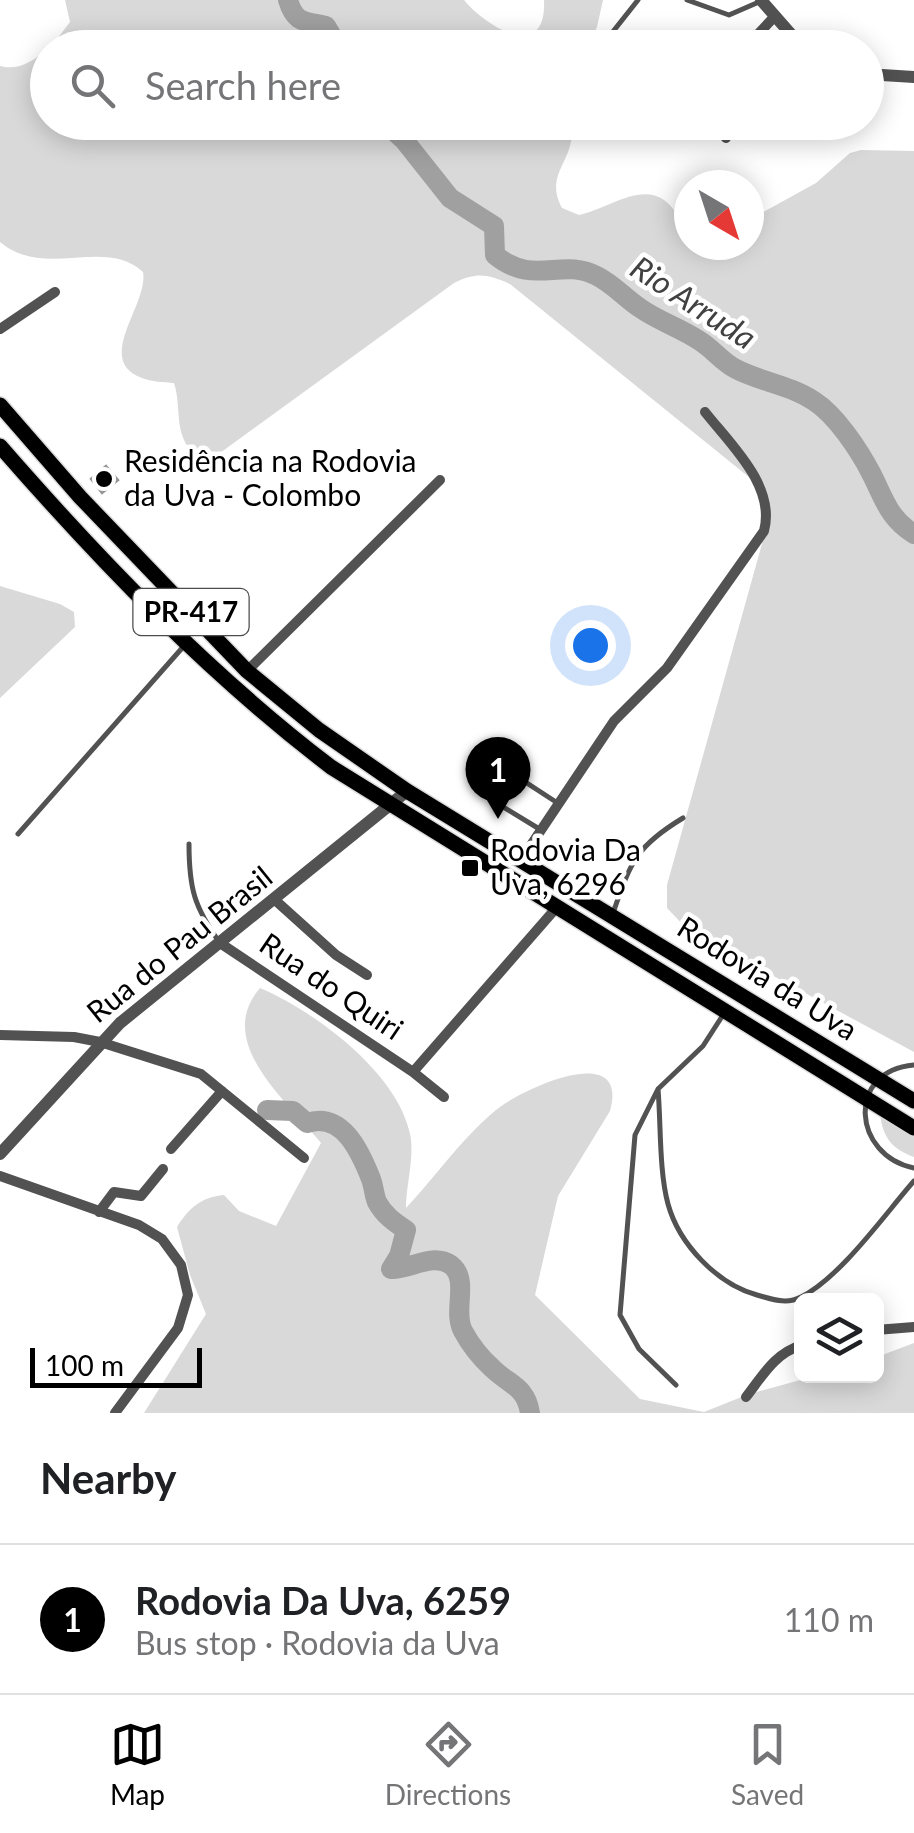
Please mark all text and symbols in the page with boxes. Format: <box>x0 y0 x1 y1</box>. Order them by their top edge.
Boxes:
search box <box>30 30 884 140</box>
icon: search <box>65 58 120 113</box>
text: Search here <box>145 62 341 108</box>
north arrow <box>674 170 764 260</box>
water label: Rio Arruda <box>624 247 764 357</box>
place label: Residência na Rodovia da Uva - Colombo <box>124 442 417 512</box>
marker: Residência na Rodovia da Uva - Colombo <box>93 468 115 490</box>
road number: PR-417 <box>134 589 248 635</box>
your location <box>565 620 616 671</box>
pin: 1 <box>466 736 530 819</box>
place label: Rodovia Da Uva, 6296 <box>490 831 641 901</box>
marker: Rodovia Da Uva, 6296 <box>459 857 481 879</box>
street label: Rua do Pau Brasil <box>79 858 279 1029</box>
street label: Rodovia da Uva <box>672 908 864 1047</box>
street label: Rua do Quiri <box>254 924 411 1046</box>
map controls <box>794 1293 884 1383</box>
button: layers <box>794 1293 884 1383</box>
scale bar <box>30 1343 202 1388</box>
text: 100 m <box>45 1348 124 1382</box>
text: Nearby <box>40 1453 177 1503</box>
text: Rodovia Da Uva, 6259 <box>135 1577 511 1623</box>
text: 1 <box>63 1600 82 1639</box>
text: 110 m <box>784 1600 874 1639</box>
text: Bus stop · Rodovia da Uva <box>135 1623 500 1662</box>
tab: Map <box>110 1717 165 1811</box>
tab: Directions <box>385 1717 511 1811</box>
tab: Saved <box>731 1717 804 1811</box>

